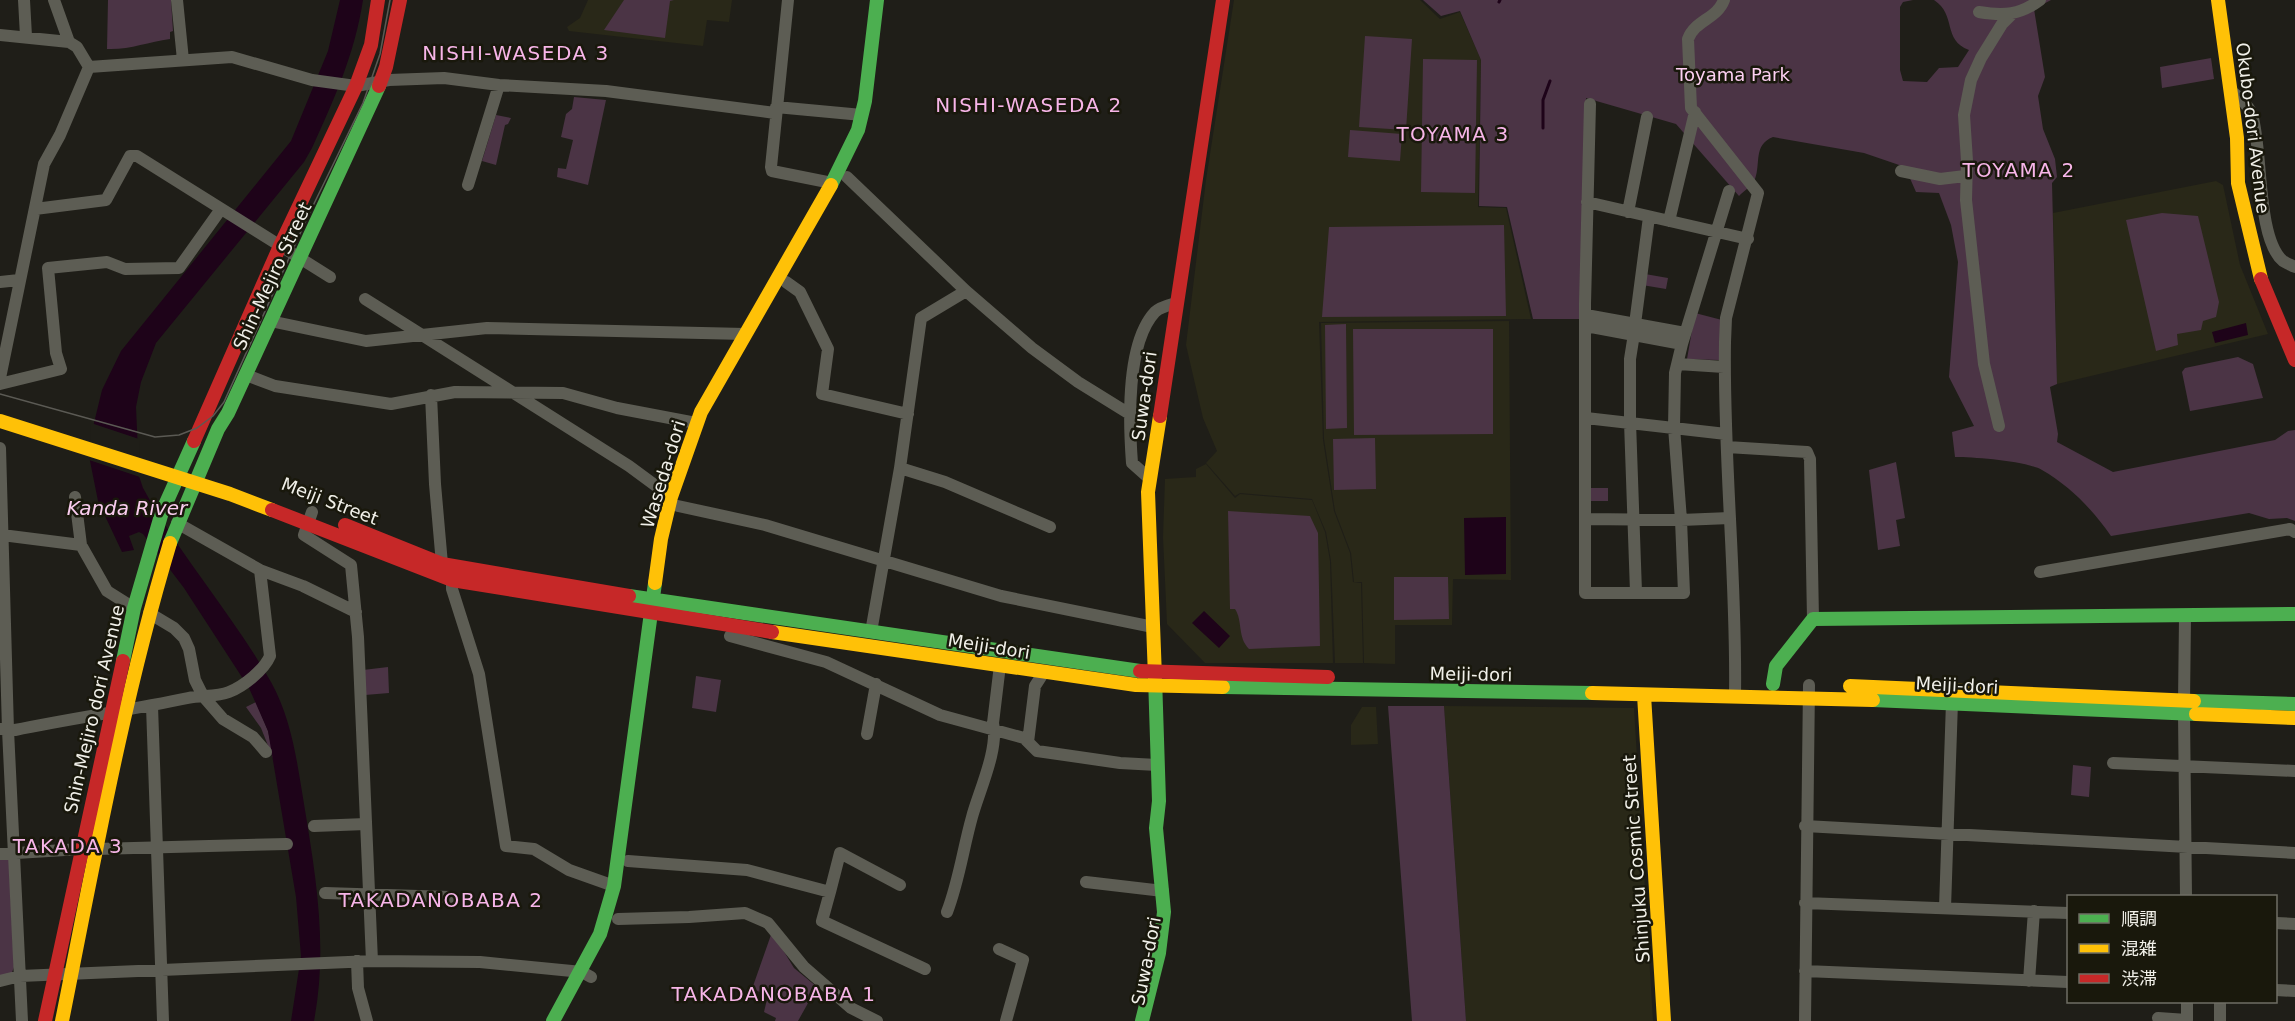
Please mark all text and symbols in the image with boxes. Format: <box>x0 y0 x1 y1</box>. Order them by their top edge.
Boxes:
district label: NISHI-WASEDA 3 <box>422 41 610 65</box>
street label: Okubo-dori Avenue <box>2232 41 2274 215</box>
park label: Toyama Park <box>1675 64 1790 85</box>
district label: NISHI-WASEDA 2 <box>935 93 1123 117</box>
district label: TOYAMA 3 <box>1395 122 1510 146</box>
district label: TOYAMA 2 <box>1961 158 2076 182</box>
street label: Shin-Mejiro Street <box>229 199 315 353</box>
street label: Suwa-dori <box>1127 350 1161 442</box>
street label: Waseda-dori <box>637 417 689 531</box>
street label: Meiji Street <box>279 473 381 529</box>
water label: Kanda River <box>67 496 189 520</box>
street label: Shin-Mejiro dori Avenue <box>60 603 128 815</box>
street label: Meiji-dori <box>946 629 1032 663</box>
street label: Meiji-dori <box>1429 663 1513 685</box>
street label: Meiji-dori <box>1915 672 1999 698</box>
street label: Shinjuku Cosmic Street <box>1618 754 1654 964</box>
district label: TAKADA 3 <box>12 834 123 858</box>
district label: TAKADANOBABA 2 <box>337 888 544 912</box>
legend <box>2067 895 2277 1003</box>
text: 順調 <box>2121 908 2157 929</box>
street label: Suwa-dori <box>1127 915 1165 1007</box>
text: 混雑 <box>2121 938 2157 959</box>
text: 渋滞 <box>2121 968 2157 989</box>
district label: TAKADANOBABA 1 <box>670 982 877 1006</box>

